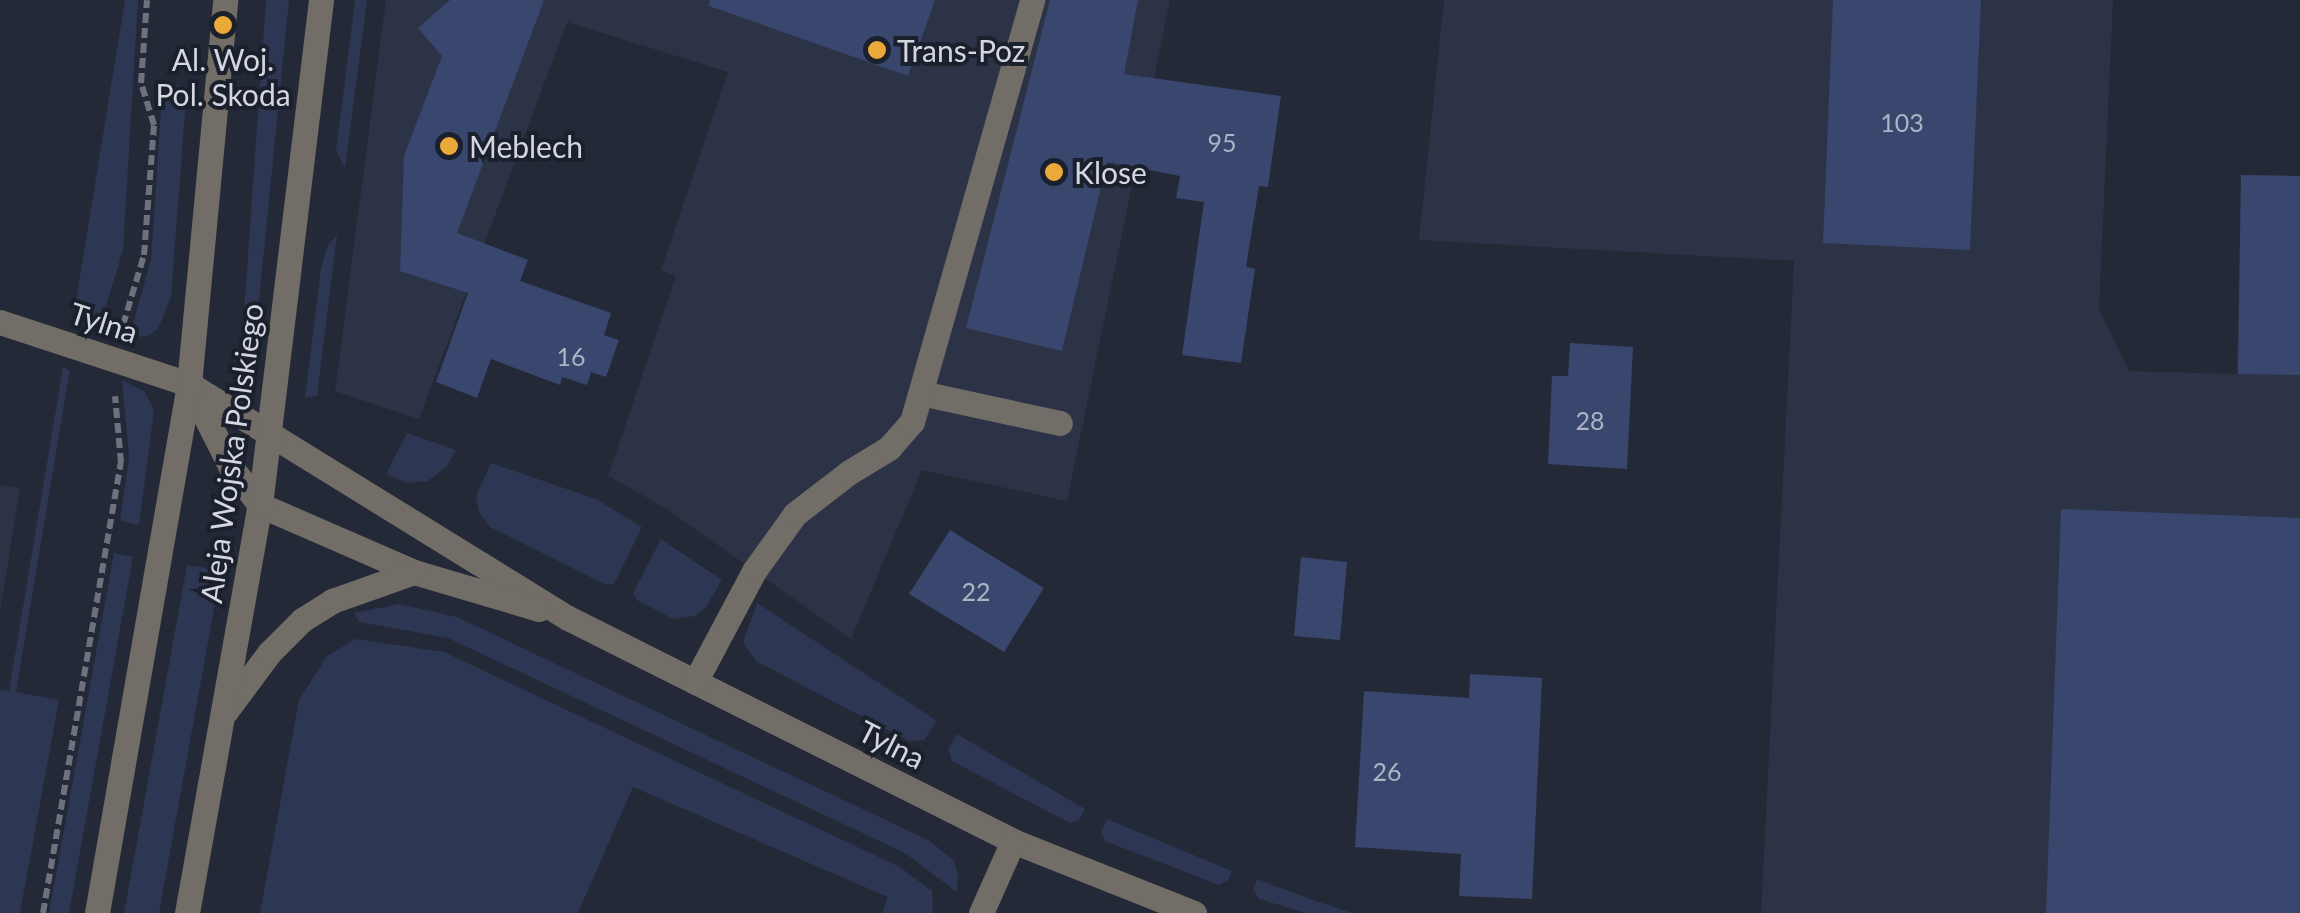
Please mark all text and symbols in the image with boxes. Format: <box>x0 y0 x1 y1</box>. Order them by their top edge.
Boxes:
marker: Al. Woj. Pol. Skoda <box>212 14 234 36</box>
place label: Trans-Poz <box>897 32 1025 68</box>
marker: Trans-Poz <box>866 39 888 61</box>
place label: Al. Woj. Pol. Skoda <box>155 41 291 112</box>
house number: 103 <box>1880 107 1924 137</box>
house number: 95 <box>1208 127 1236 157</box>
place label: Meblech <box>469 128 583 164</box>
marker: Meblech <box>438 135 460 157</box>
place label: Klose <box>1074 154 1147 190</box>
marker: Klose <box>1043 161 1065 183</box>
street label: Tylna <box>65 294 143 350</box>
street label: Aleja Wojska Polskiego <box>192 301 270 605</box>
house number: 16 <box>557 341 585 371</box>
house number: 28 <box>1576 405 1604 435</box>
house number: 22 <box>962 576 990 606</box>
street label: Tylna <box>853 712 931 776</box>
house number: 26 <box>1373 756 1401 786</box>

